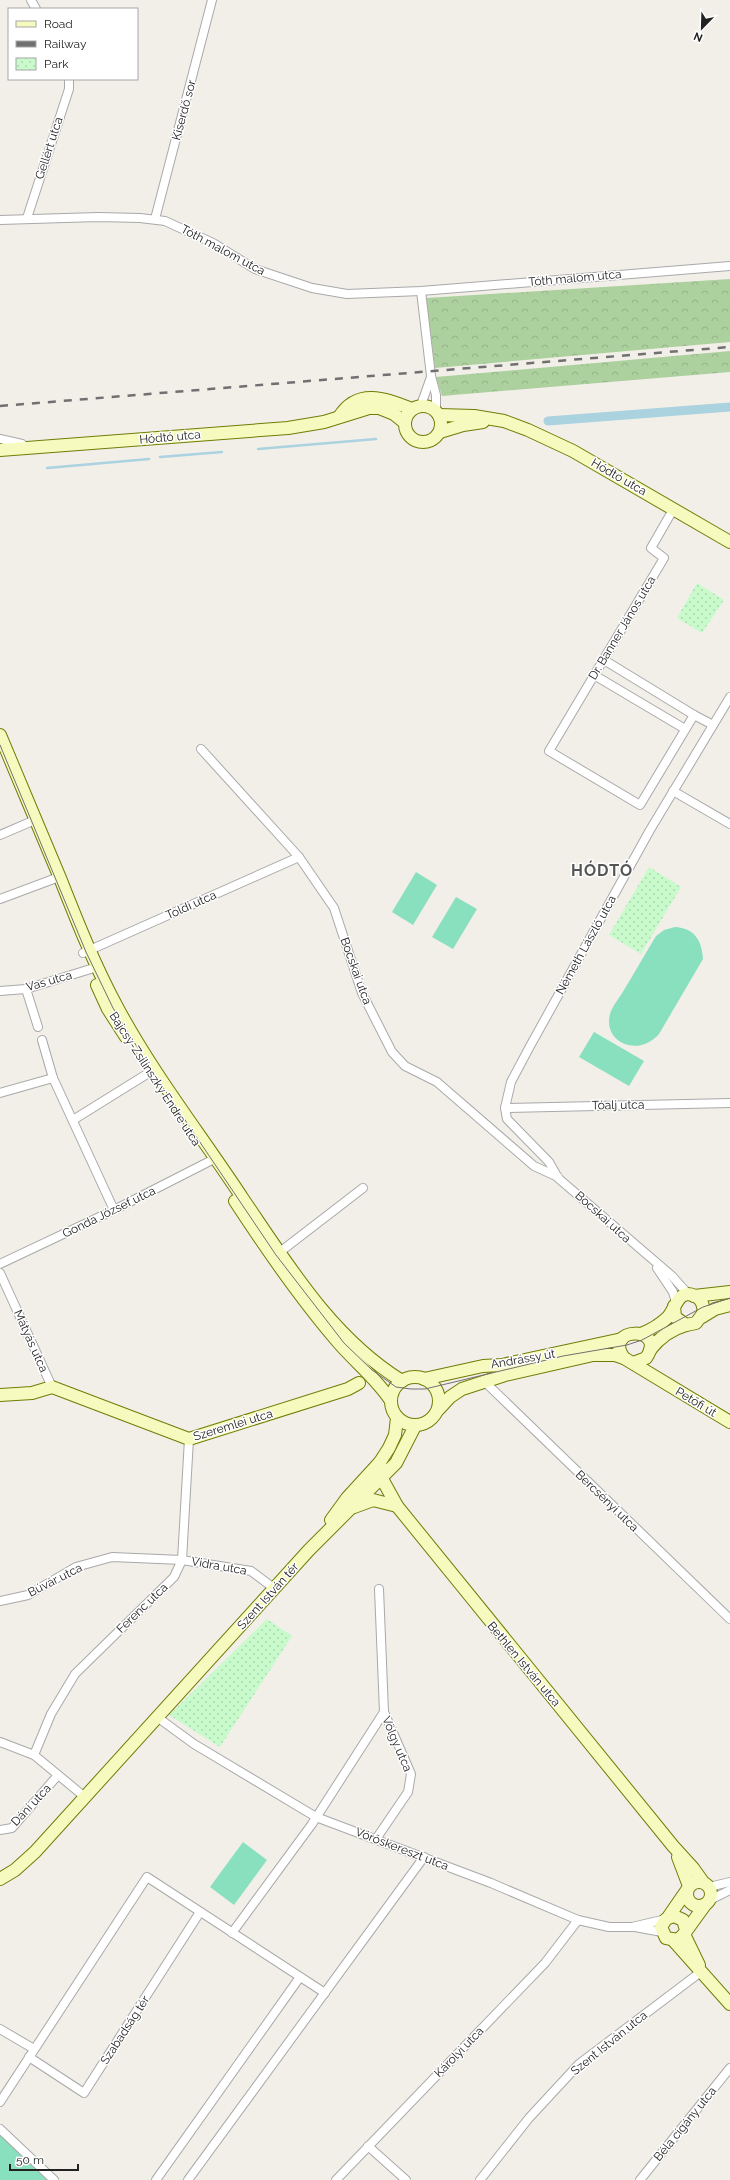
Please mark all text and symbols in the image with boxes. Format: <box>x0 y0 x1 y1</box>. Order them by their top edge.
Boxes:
legend <box>8 8 138 80</box>
north arrow <box>682 8 722 48</box>
text: Road <box>44 17 73 31</box>
text: N <box>692 29 705 44</box>
text: Railway <box>44 37 87 51</box>
text: Park <box>44 57 69 71</box>
street label: Kiserdő sor <box>169 77 199 142</box>
street label: Gellért utca <box>32 115 66 181</box>
street label: Tóth malom utca <box>179 222 267 278</box>
street label: Tóth malom utca <box>528 267 622 289</box>
street label: Hódtó utca <box>139 427 201 447</box>
street label: Hódtó utca <box>589 456 649 498</box>
street label: Dr. Banner János utca <box>585 574 659 682</box>
district label: HÓDTÓ <box>571 860 633 880</box>
street label: Toldi utca <box>164 888 218 922</box>
street label: Németh László utca <box>553 893 619 997</box>
street label: Bocskai utca <box>337 936 375 1006</box>
street label: Vas utca <box>24 968 74 994</box>
street label: Bajcsy-Zsilinszky Endre utca <box>106 1009 204 1149</box>
street label: Tóalj utca <box>591 1098 645 1112</box>
street label: Gonda József utca <box>60 1183 158 1241</box>
street label: Bocskai utca <box>572 1188 634 1246</box>
street label: Mátyás utca <box>11 1308 51 1374</box>
street label: Andrássy út <box>490 1346 556 1372</box>
street label: Petőfi út <box>673 1384 719 1420</box>
street label: Szeremlei utca <box>192 1406 274 1444</box>
street label: Bercsényi utca <box>573 1468 641 1534</box>
street label: Vidra utca <box>190 1554 248 1578</box>
street label: Szent István tér <box>234 1559 302 1632</box>
street label: Búvár utca <box>26 1560 84 1600</box>
street label: Ferenc utca <box>114 1580 170 1636</box>
street label: Bethlen István utca <box>485 1619 563 1709</box>
street label: Völgy utca <box>379 1714 415 1774</box>
street label: Dáni utca <box>8 1781 54 1829</box>
street label: Vöröskereszt utca <box>353 1825 451 1873</box>
street label: Szabadság tér <box>98 1992 153 2067</box>
street label: Szent István utca <box>568 2008 650 2078</box>
street label: Károlyi utca <box>431 2024 487 2080</box>
street label: Béla cigány utca <box>651 2084 719 2164</box>
scale bar <box>10 2146 78 2172</box>
text: 50 m <box>16 2153 44 2167</box>

